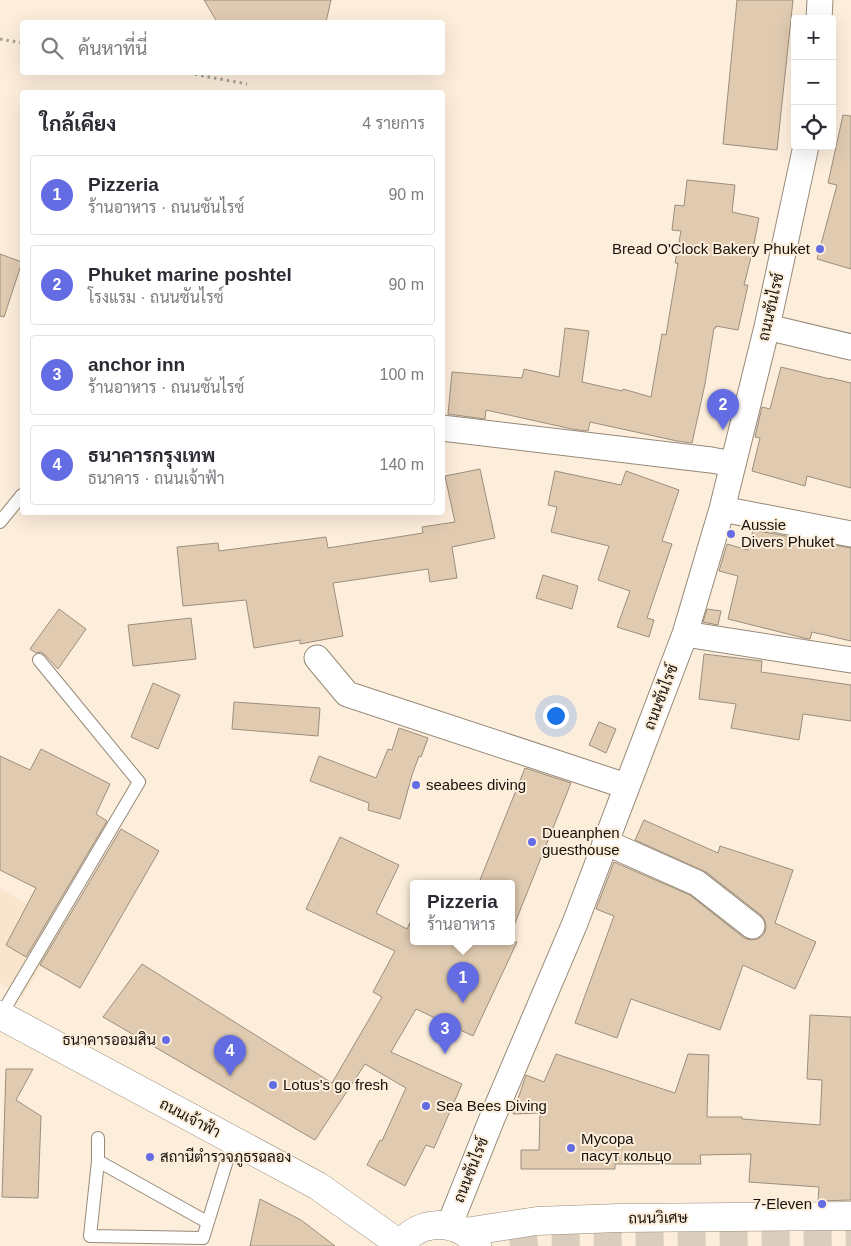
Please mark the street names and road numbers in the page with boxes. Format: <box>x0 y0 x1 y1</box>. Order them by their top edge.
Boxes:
street label: ถนนซันไรซ์ <box>753 271 787 342</box>
street label: ถนนซันไรซ์ <box>639 661 681 732</box>
street label: ถนนเจ้าฟ้า <box>157 1094 224 1141</box>
street label: ถนนซันไรซ์ <box>449 1134 491 1205</box>
street label: ถนนวิเศษ <box>628 1208 689 1227</box>

